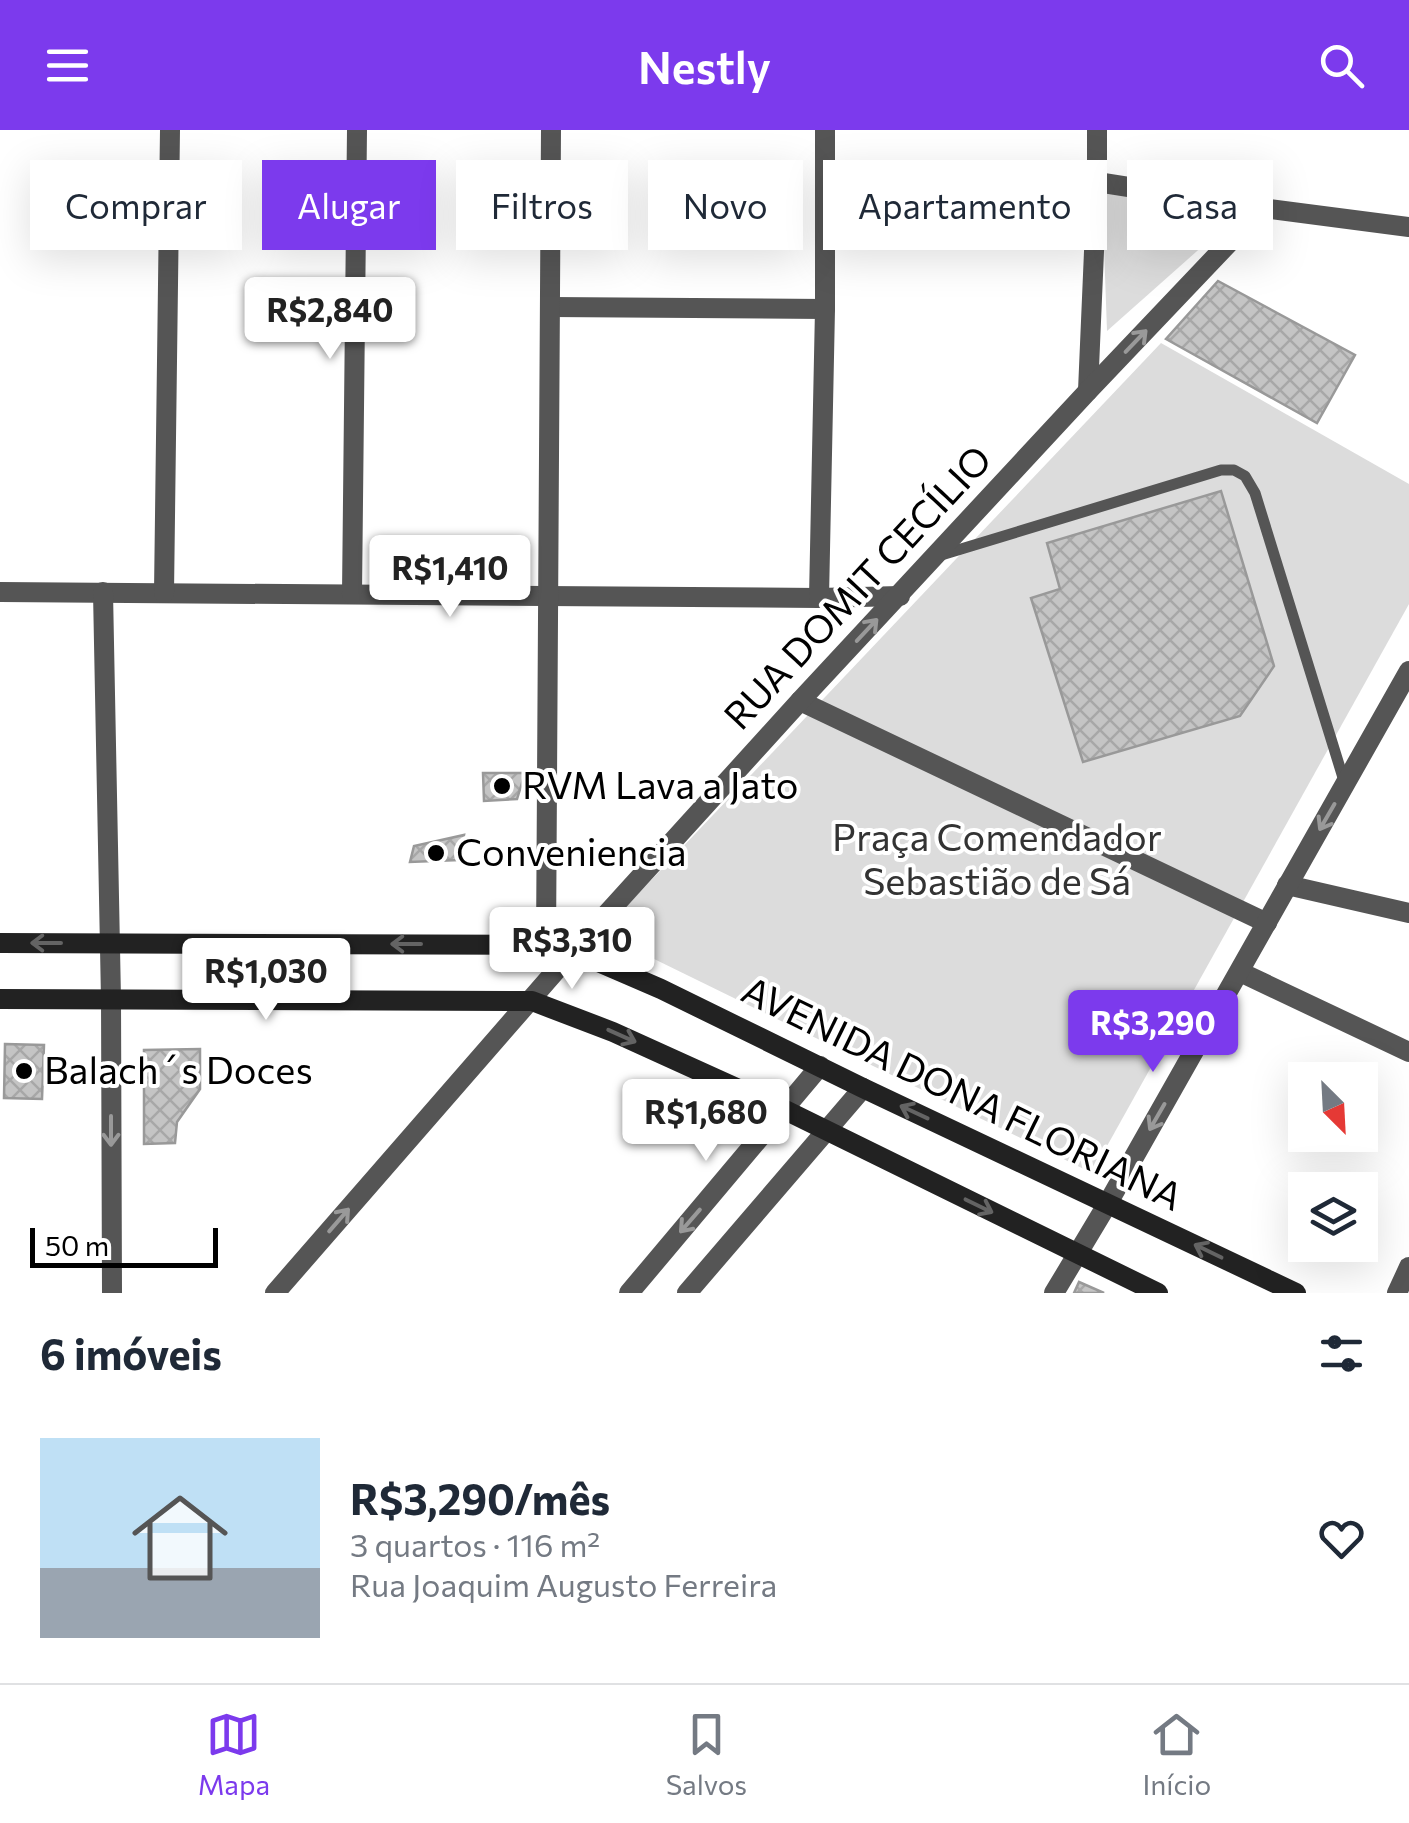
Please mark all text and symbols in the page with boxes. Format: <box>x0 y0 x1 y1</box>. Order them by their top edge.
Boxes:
icon: menu <box>40 38 95 93</box>
text: Nestly <box>638 38 771 93</box>
icon: search <box>1314 38 1369 93</box>
chip: Comprar <box>30 160 242 250</box>
chip: Alugar <box>262 160 436 250</box>
chip: Filtros <box>456 160 628 250</box>
chip: Novo <box>648 160 803 250</box>
chip: Apartamento <box>823 160 1107 250</box>
chip: Casa <box>1127 160 1273 250</box>
pin: R$2,840 <box>238 277 422 362</box>
text: R$2,840 <box>267 289 393 329</box>
one-way arrow <box>1124 329 1148 353</box>
street label: RUA DOMIT CECÍLIO <box>713 435 1000 738</box>
pin: R$1,410 <box>358 535 542 620</box>
text: R$1,410 <box>391 547 509 587</box>
one-way arrow <box>855 619 879 643</box>
place label: RVM Lava a Jato <box>522 760 798 807</box>
marker: RVM Lava a Jato <box>491 775 513 797</box>
one-way arrow <box>1316 801 1336 831</box>
park label: Praça Comendador Sebastião de Sá <box>832 812 1162 903</box>
place label: Conveniencia <box>456 827 687 874</box>
marker: Conveniencia <box>425 842 447 864</box>
pin: R$3,310 <box>480 907 664 992</box>
text: R$3,310 <box>511 919 633 959</box>
one-way arrow <box>31 934 64 952</box>
one-way arrow <box>391 935 423 954</box>
pin: R$1,030 <box>174 938 358 1023</box>
text: R$1,030 <box>204 950 328 990</box>
street label: AVENIDA DONA FLORIANA <box>735 965 1191 1219</box>
pin: R$3,290 <box>1061 990 1245 1075</box>
text: R$3,290 <box>1090 1002 1216 1042</box>
one-way arrow <box>606 1028 637 1046</box>
place label: Balach´s Doces <box>44 1045 313 1092</box>
marker: Balach´s Doces <box>13 1060 35 1082</box>
north arrow <box>1288 1062 1378 1152</box>
map controls <box>1288 1062 1378 1262</box>
pin: R$1,680 <box>614 1079 798 1164</box>
text: R$1,680 <box>644 1091 768 1131</box>
one-way arrow <box>900 1102 930 1120</box>
one-way arrow <box>1147 1102 1167 1131</box>
one-way arrow <box>102 1114 120 1147</box>
button: layers <box>1288 1172 1378 1262</box>
one-way arrow <box>964 1197 993 1216</box>
one-way arrow <box>327 1208 350 1233</box>
one-way arrow <box>679 1208 701 1234</box>
scale bar <box>30 1223 218 1268</box>
text: 50 m <box>45 1228 109 1262</box>
one-way arrow <box>1194 1240 1224 1259</box>
icon: filters <box>1314 1326 1369 1381</box>
text: 6 imóveis <box>40 1327 222 1379</box>
text: R$3,290/mês <box>350 1472 610 1524</box>
icon: home <box>120 1478 240 1598</box>
icon: heart <box>1314 1511 1369 1566</box>
text: 3 quartos · 116 m² <box>350 1524 600 1564</box>
text: Rua Joaquim Augusto Ferreira <box>350 1564 777 1604</box>
tab: Mapa <box>198 1707 270 1801</box>
tab: Salvos <box>666 1707 747 1801</box>
tab: Início <box>1142 1707 1211 1801</box>

